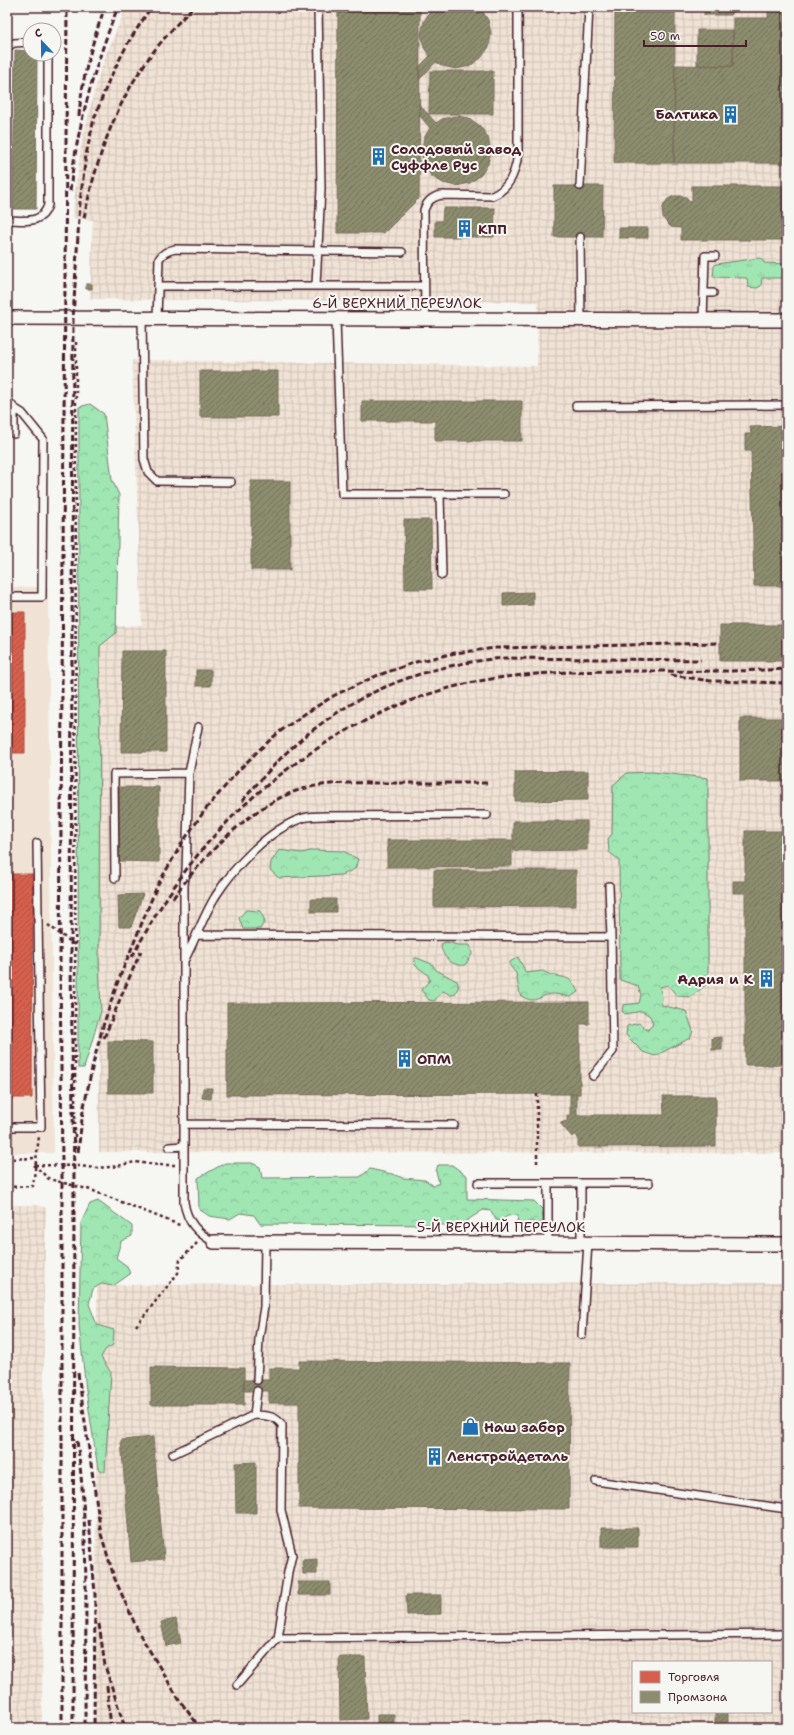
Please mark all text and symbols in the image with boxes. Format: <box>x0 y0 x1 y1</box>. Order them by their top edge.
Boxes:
north arrow <box>22 22 62 62</box>
scale bar <box>644 22 746 48</box>
text: С <box>32 25 45 41</box>
text: 50 m <box>650 28 680 44</box>
building icon: Балтика <box>721 104 741 124</box>
place label: Балтика <box>655 105 718 123</box>
place label: Солодовый завод Суффле Рус <box>391 140 521 174</box>
building icon: Солодовый завод Суффле Рус <box>368 147 388 167</box>
building icon: КПП <box>455 219 475 239</box>
place label: КПП <box>478 220 507 238</box>
street label: 6-Й ВЕРХНИЙ ПЕРЕУЛОК <box>312 294 482 312</box>
building icon: Адрия и К <box>756 969 776 989</box>
place label: Адрия и К <box>677 970 753 988</box>
building icon: ОПМ <box>394 1049 414 1069</box>
place label: ОПМ <box>417 1050 451 1068</box>
street label: 5-Й ВЕРХНИЙ ПЕРЕУЛОК <box>417 1218 585 1236</box>
shop icon: Наш забор <box>461 1417 481 1437</box>
place label: Наш забор <box>484 1418 565 1436</box>
building icon: Ленстройдеталь <box>424 1446 444 1466</box>
place label: Ленстройдеталь <box>447 1447 568 1465</box>
legend <box>632 1661 772 1713</box>
text: Торговля <box>668 1669 720 1685</box>
text: Промзона <box>668 1689 728 1705</box>

